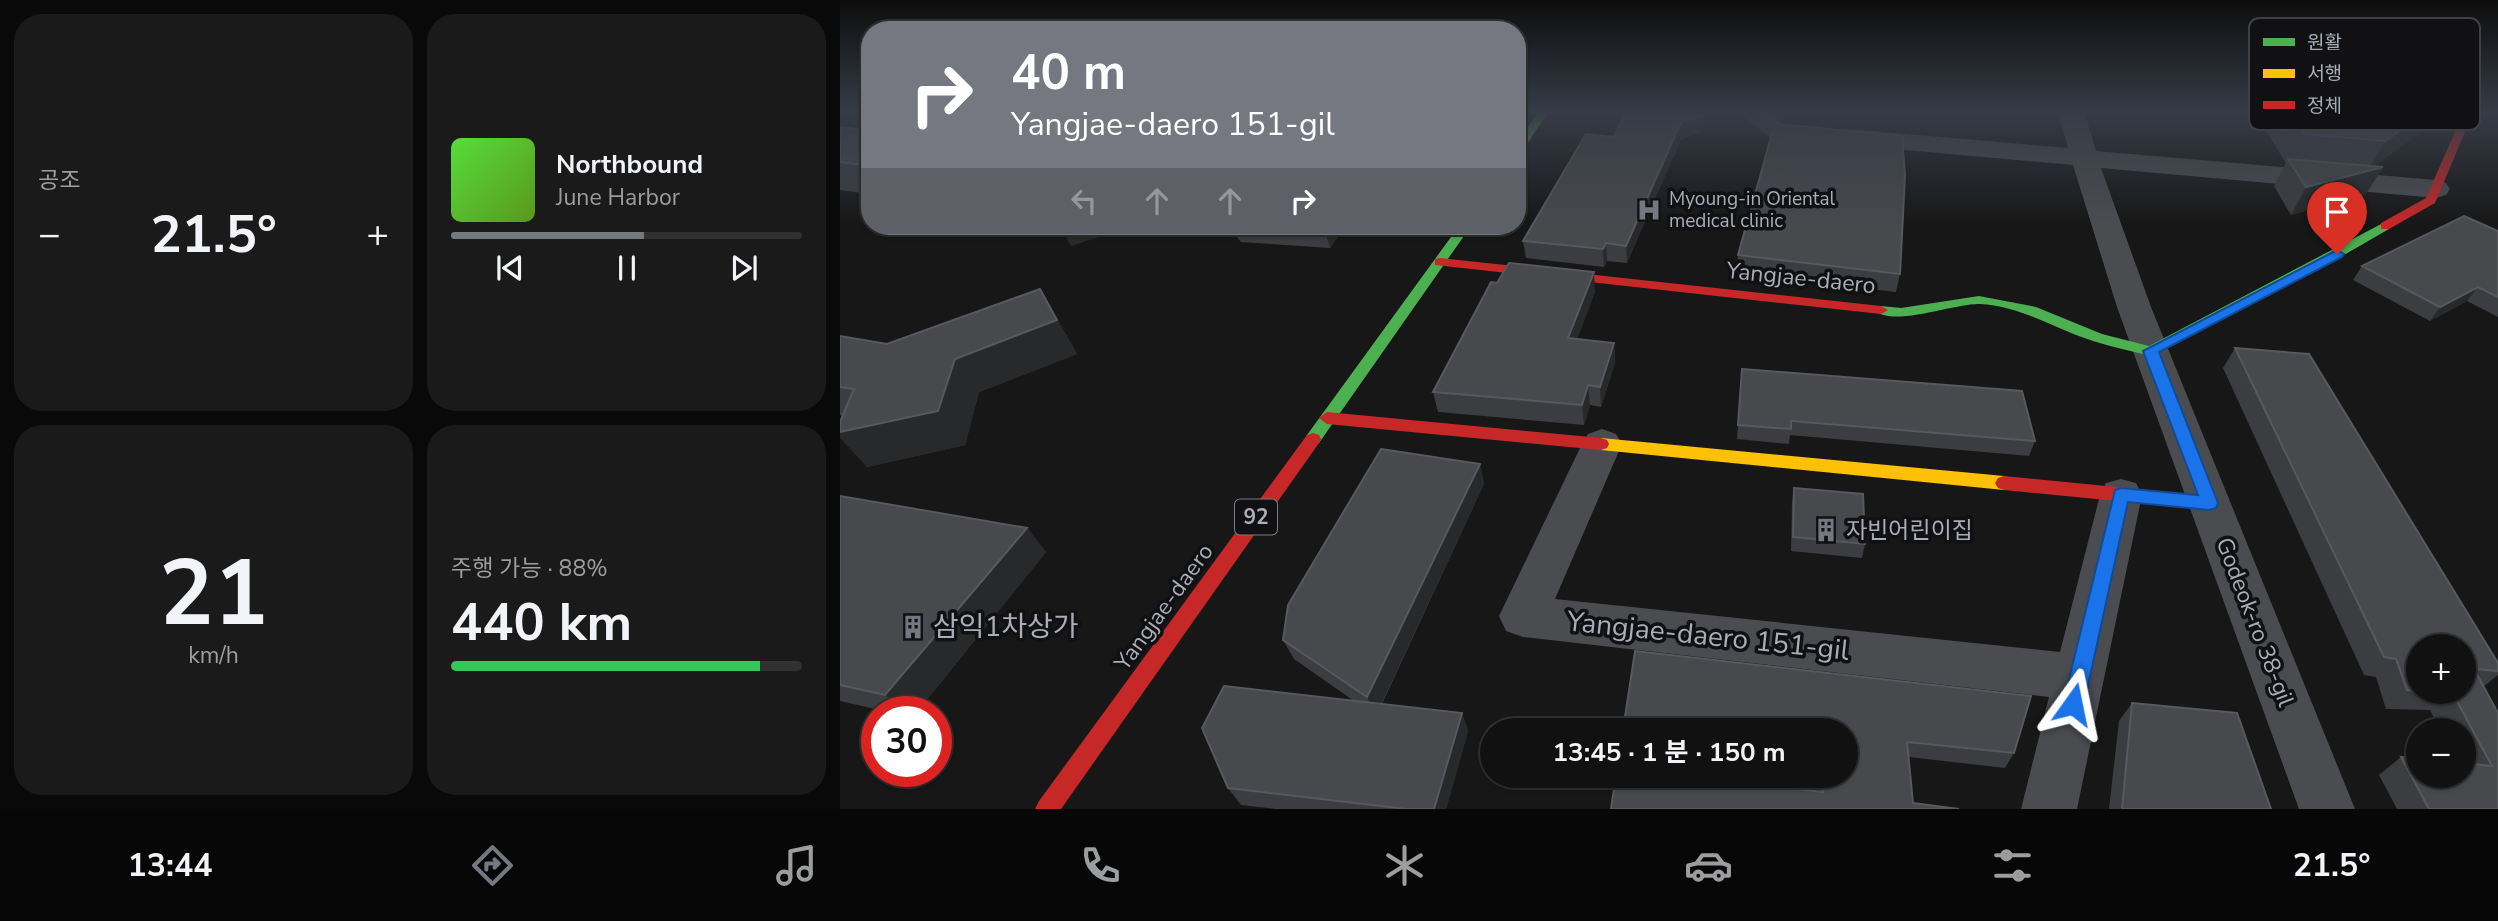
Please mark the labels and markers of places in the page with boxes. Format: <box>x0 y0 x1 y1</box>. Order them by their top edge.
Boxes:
pin <box>2307 182 2367 254</box>
place label: Myoung-in Oriental medical clinic <box>1669 186 1836 234</box>
hospital icon: Myoung-in Oriental medical clinic <box>1635 196 1663 224</box>
place label: 자빈어린이집 <box>1846 515 1973 546</box>
building icon: 자빈어린이집 <box>1812 516 1840 544</box>
place label: 삼익1차상가 <box>933 608 1079 646</box>
building icon: 삼익1차상가 <box>899 613 927 641</box>

